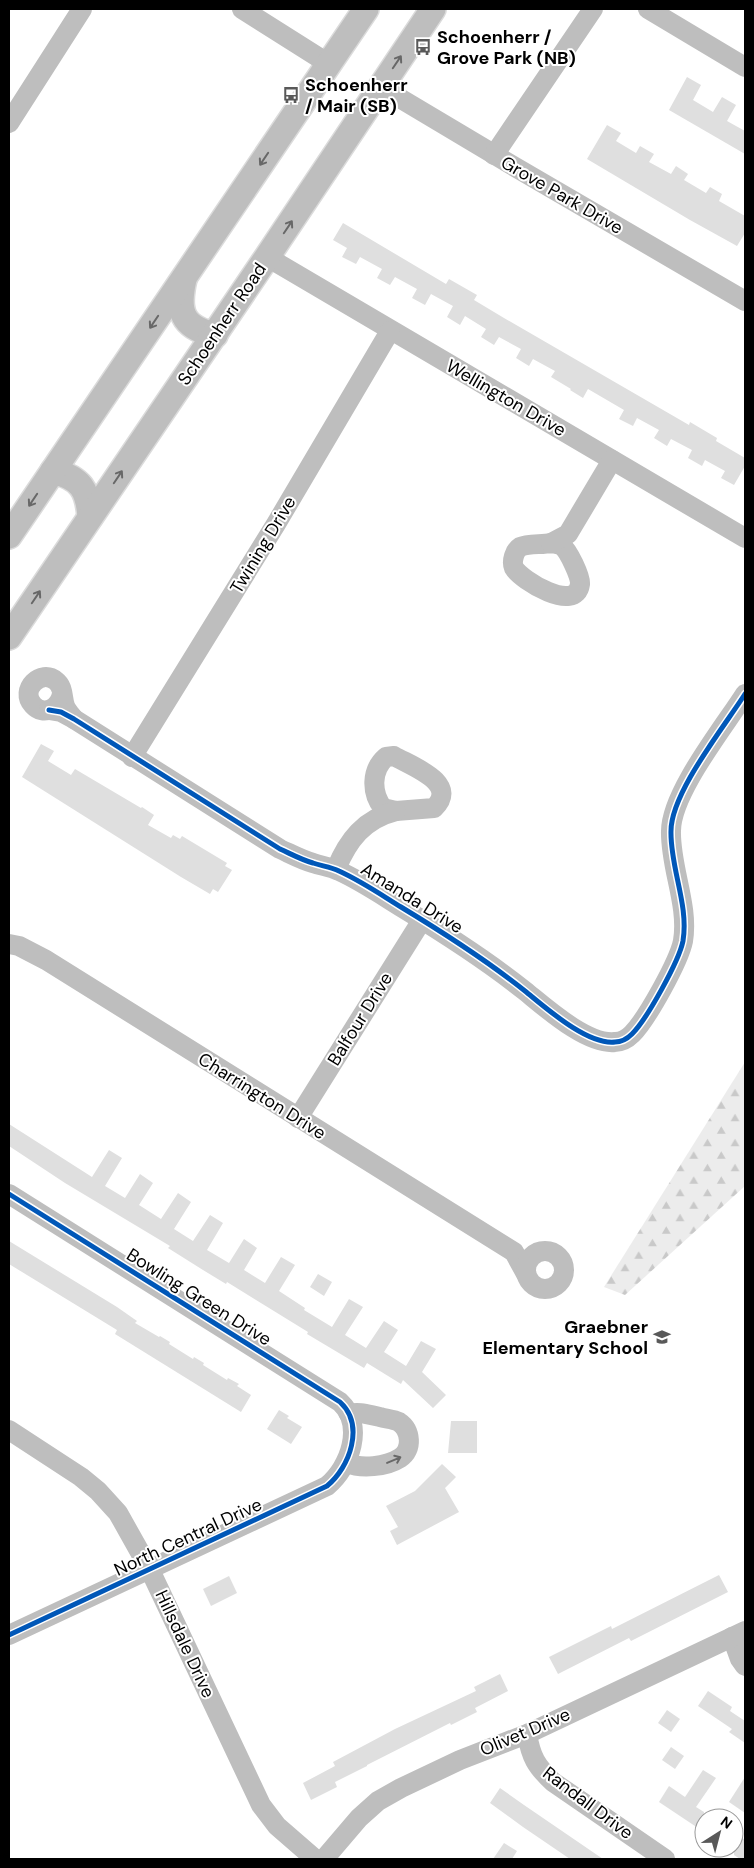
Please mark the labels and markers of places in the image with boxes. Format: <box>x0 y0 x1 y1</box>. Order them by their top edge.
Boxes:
place label: Schoenherr / Grove Park (NB) <box>437 25 576 70</box>
bus stop icon: Schoenherr / Grove Park (NB) <box>413 37 433 57</box>
place label: Schoenherr / Mair (SB) <box>305 73 408 118</box>
bus stop icon: Schoenherr / Mair (SB) <box>281 85 301 105</box>
place label: Graebner Elementary School <box>482 1315 648 1360</box>
school or university icon: Graebner Elementary School <box>652 1327 672 1347</box>

